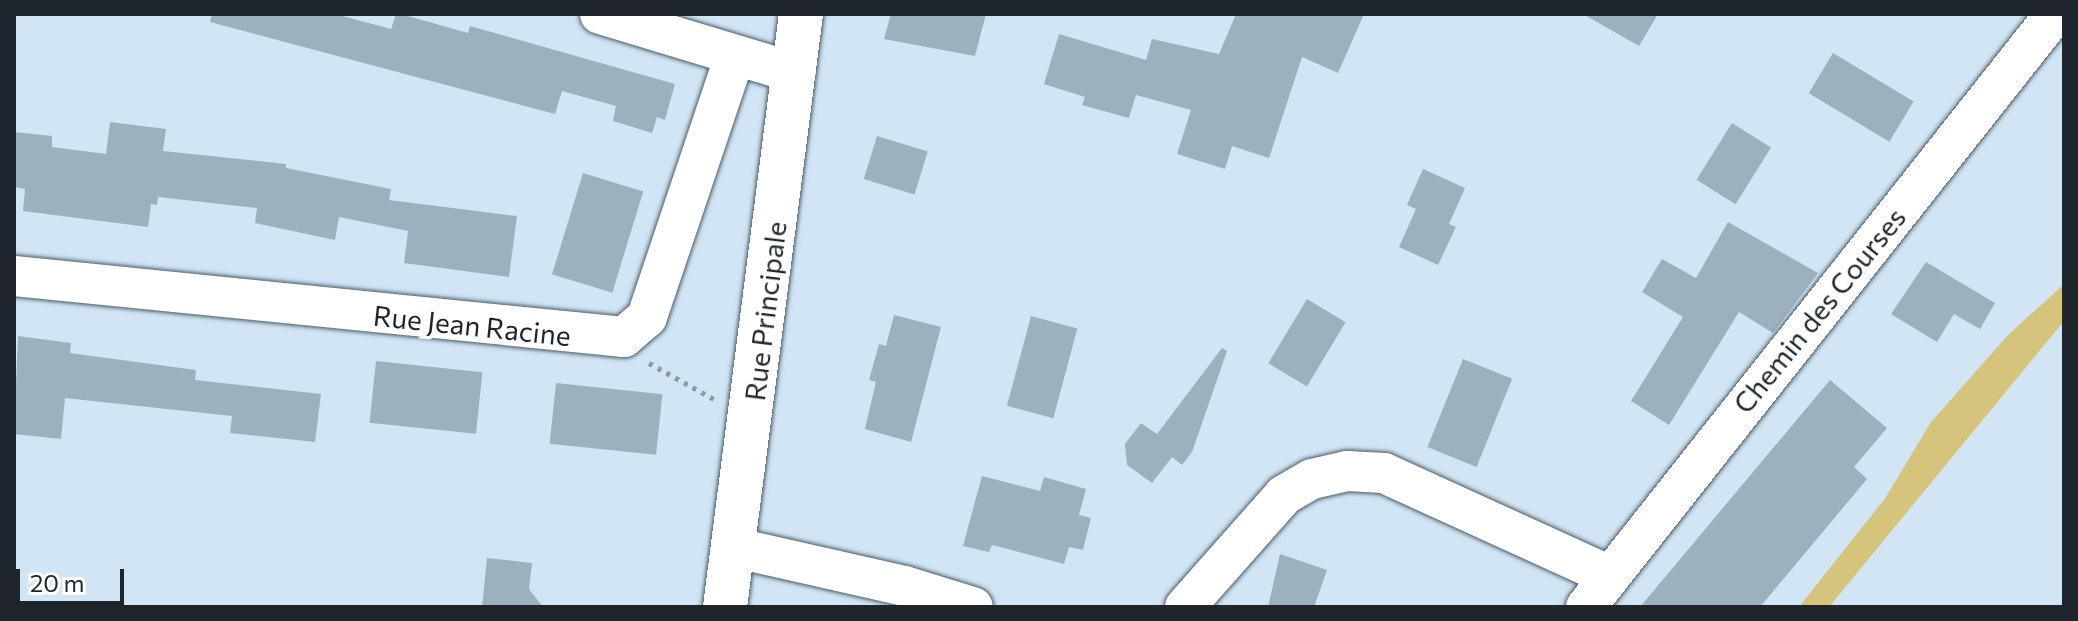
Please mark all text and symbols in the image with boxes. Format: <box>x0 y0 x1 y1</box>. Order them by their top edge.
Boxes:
street label: Chemin des Courses <box>1726 201 1912 419</box>
street label: Rue Principale <box>737 219 793 403</box>
street label: Rue Jean Racine <box>372 298 572 352</box>
scale bar <box>20 553 128 603</box>
text: 20 m <box>30 568 84 597</box>

